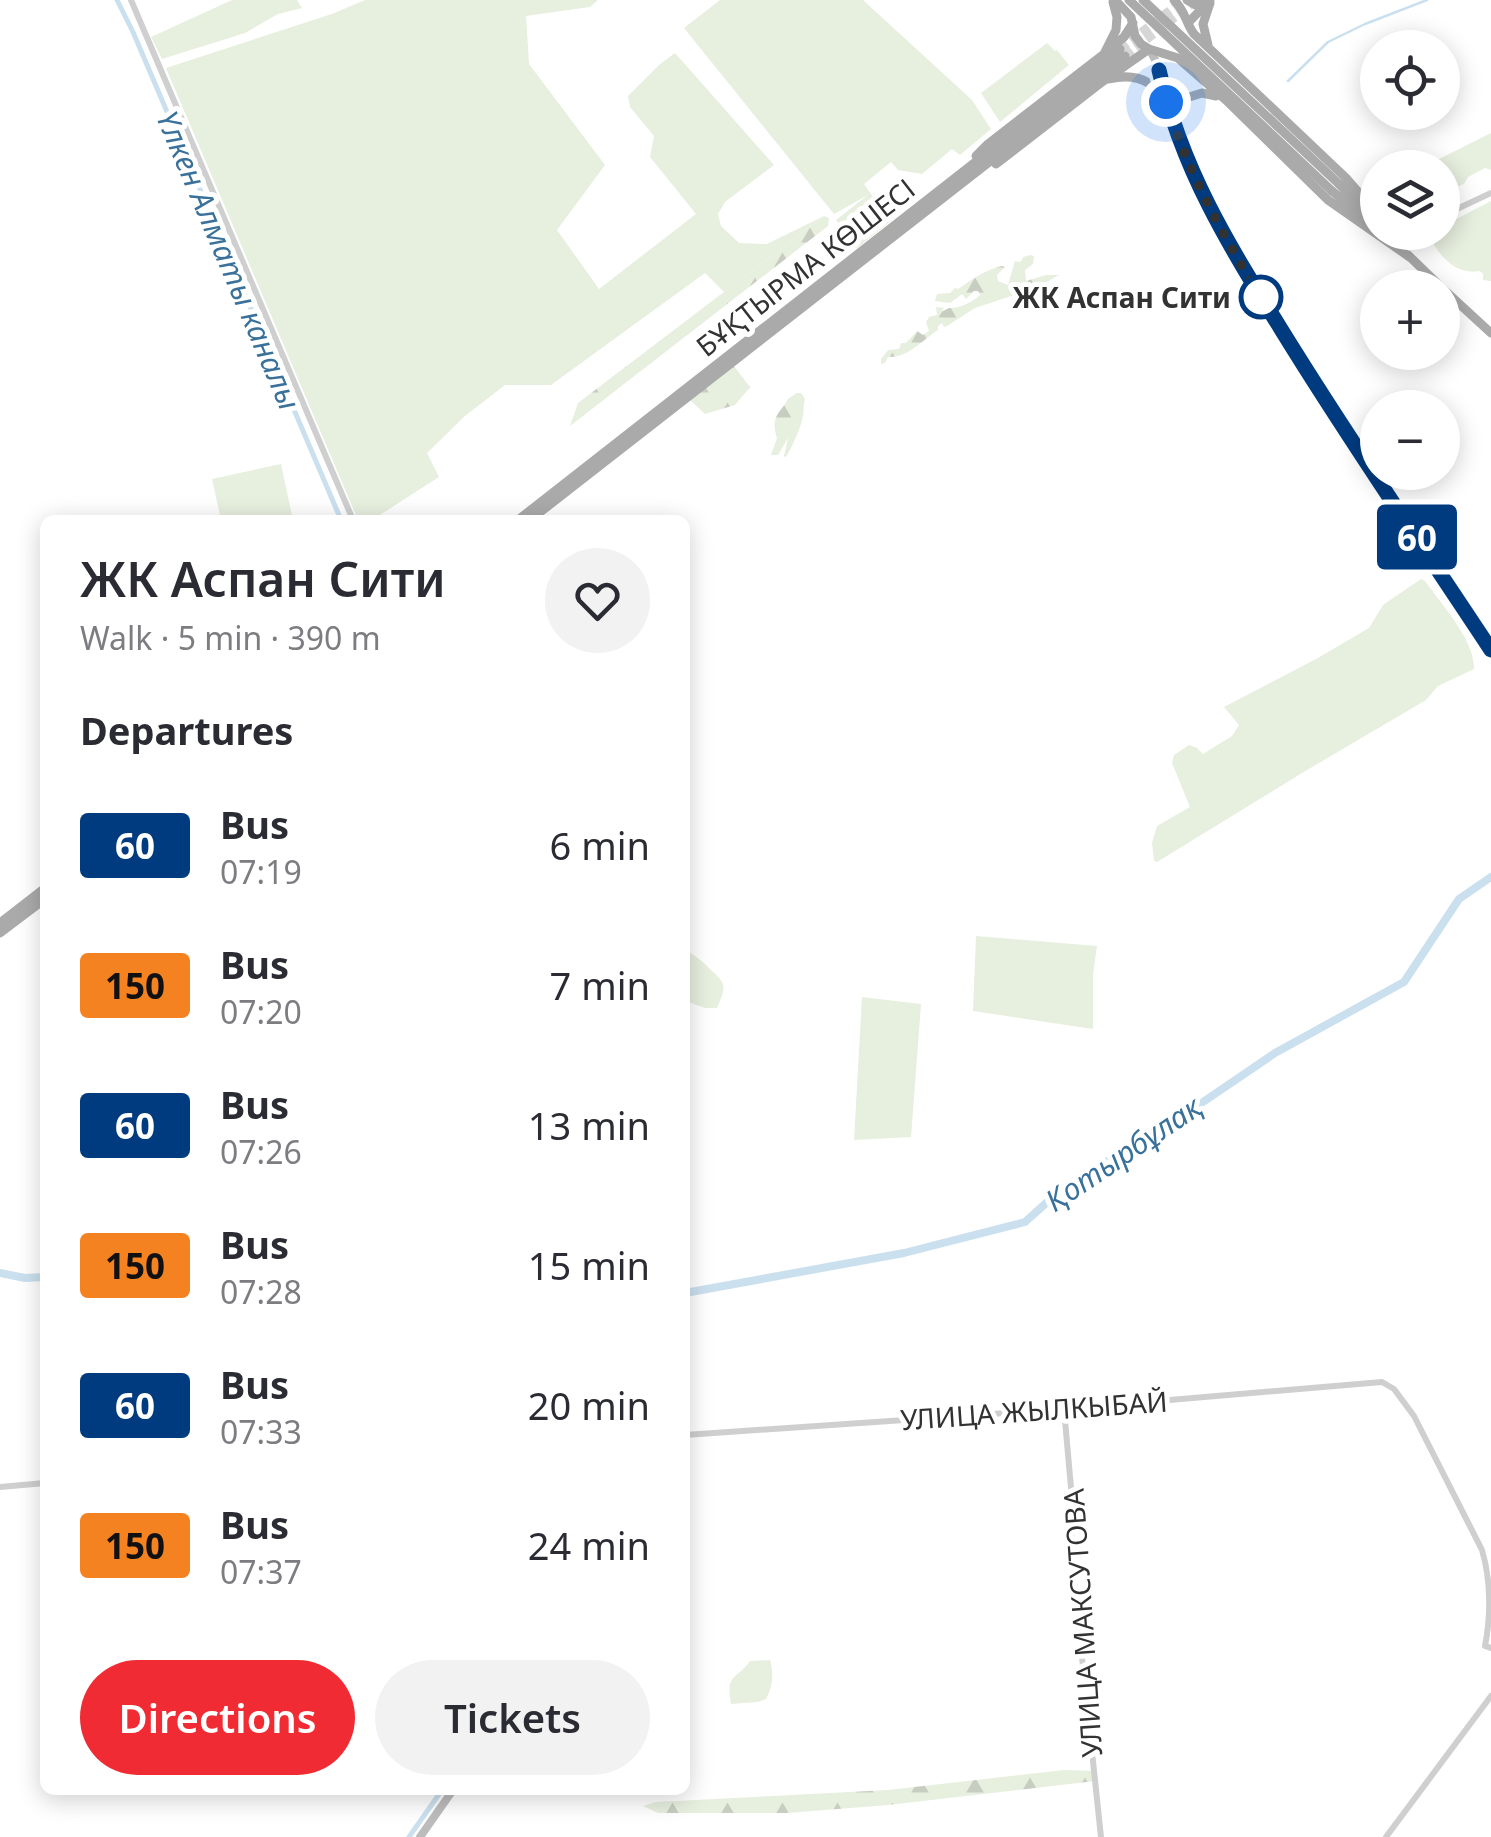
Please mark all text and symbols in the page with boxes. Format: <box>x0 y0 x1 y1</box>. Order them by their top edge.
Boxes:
map controls <box>1360 30 1460 490</box>
button: locate <box>1360 30 1460 130</box>
your location <box>1141 77 1191 127</box>
water label: Үлкен Алматы каналы <box>147 104 311 416</box>
button: layers <box>1360 150 1460 250</box>
street label: БҰҚТЫРМА КӨШЕСІ <box>688 170 922 364</box>
button: + <box>1360 270 1460 370</box>
marker: ЖК Аспан Сити <box>1240 276 1282 318</box>
place label: ЖК Аспан Сити <box>1012 278 1231 316</box>
button: − <box>1360 390 1460 490</box>
line badge: 60 <box>1372 504 1462 570</box>
text: 60 <box>1397 514 1437 561</box>
text: ЖК Аспан Сити <box>80 546 446 611</box>
button: heart <box>545 548 650 653</box>
text: Walk · 5 min · 390 m <box>80 616 381 659</box>
text: Departures <box>80 704 293 756</box>
text: Bus <box>220 798 289 850</box>
text: 6 min <box>550 819 650 871</box>
text: 60 <box>115 822 155 869</box>
text: 07:19 <box>220 850 302 893</box>
text: Bus <box>220 938 289 990</box>
text: 7 min <box>550 959 650 1011</box>
text: 150 <box>105 962 165 1009</box>
text: 07:20 <box>220 990 302 1033</box>
text: Bus <box>220 1078 289 1130</box>
water label: Қотырбұлақ <box>1037 1085 1209 1221</box>
text: 13 min <box>528 1099 650 1151</box>
text: 60 <box>115 1102 155 1149</box>
text: 07:26 <box>220 1130 302 1173</box>
text: Bus <box>220 1218 289 1270</box>
text: 15 min <box>528 1239 650 1291</box>
text: 150 <box>105 1242 165 1289</box>
text: 07:28 <box>220 1270 302 1313</box>
text: Bus <box>220 1358 289 1410</box>
text: 20 min <box>528 1379 650 1431</box>
text: 60 <box>115 1382 155 1429</box>
street label: УЛИЦА ЖЫЛКЫБАЙ <box>899 1382 1169 1438</box>
text: 07:33 <box>220 1410 302 1453</box>
street label: УЛИЦА МАКСУТОВА <box>1054 1487 1110 1759</box>
text: Bus <box>220 1498 289 1550</box>
text: 24 min <box>528 1519 650 1571</box>
text: 150 <box>105 1522 165 1569</box>
text: 07:37 <box>220 1550 302 1593</box>
button: Directions <box>80 1660 355 1775</box>
button: Tickets <box>375 1660 650 1775</box>

